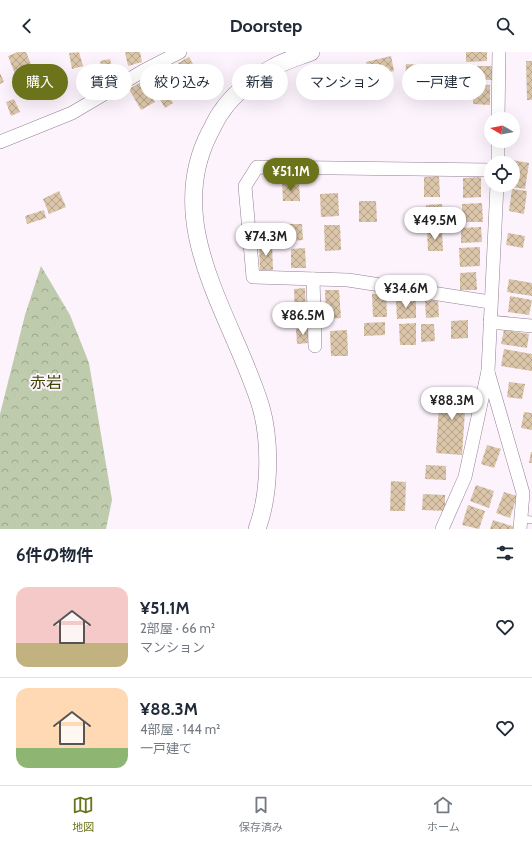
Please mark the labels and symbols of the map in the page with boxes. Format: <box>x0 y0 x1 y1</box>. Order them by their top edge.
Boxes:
north arrow <box>484 112 520 148</box>
pin: ¥51.1M <box>258 158 324 192</box>
pin: ¥49.5M <box>402 207 468 241</box>
pin: ¥74.3M <box>233 223 299 257</box>
pin: ¥34.6M <box>373 275 439 309</box>
pin: ¥86.5M <box>270 302 336 336</box>
district label: 赤岩 <box>30 373 62 392</box>
pin: ¥88.3M <box>419 387 485 421</box>

